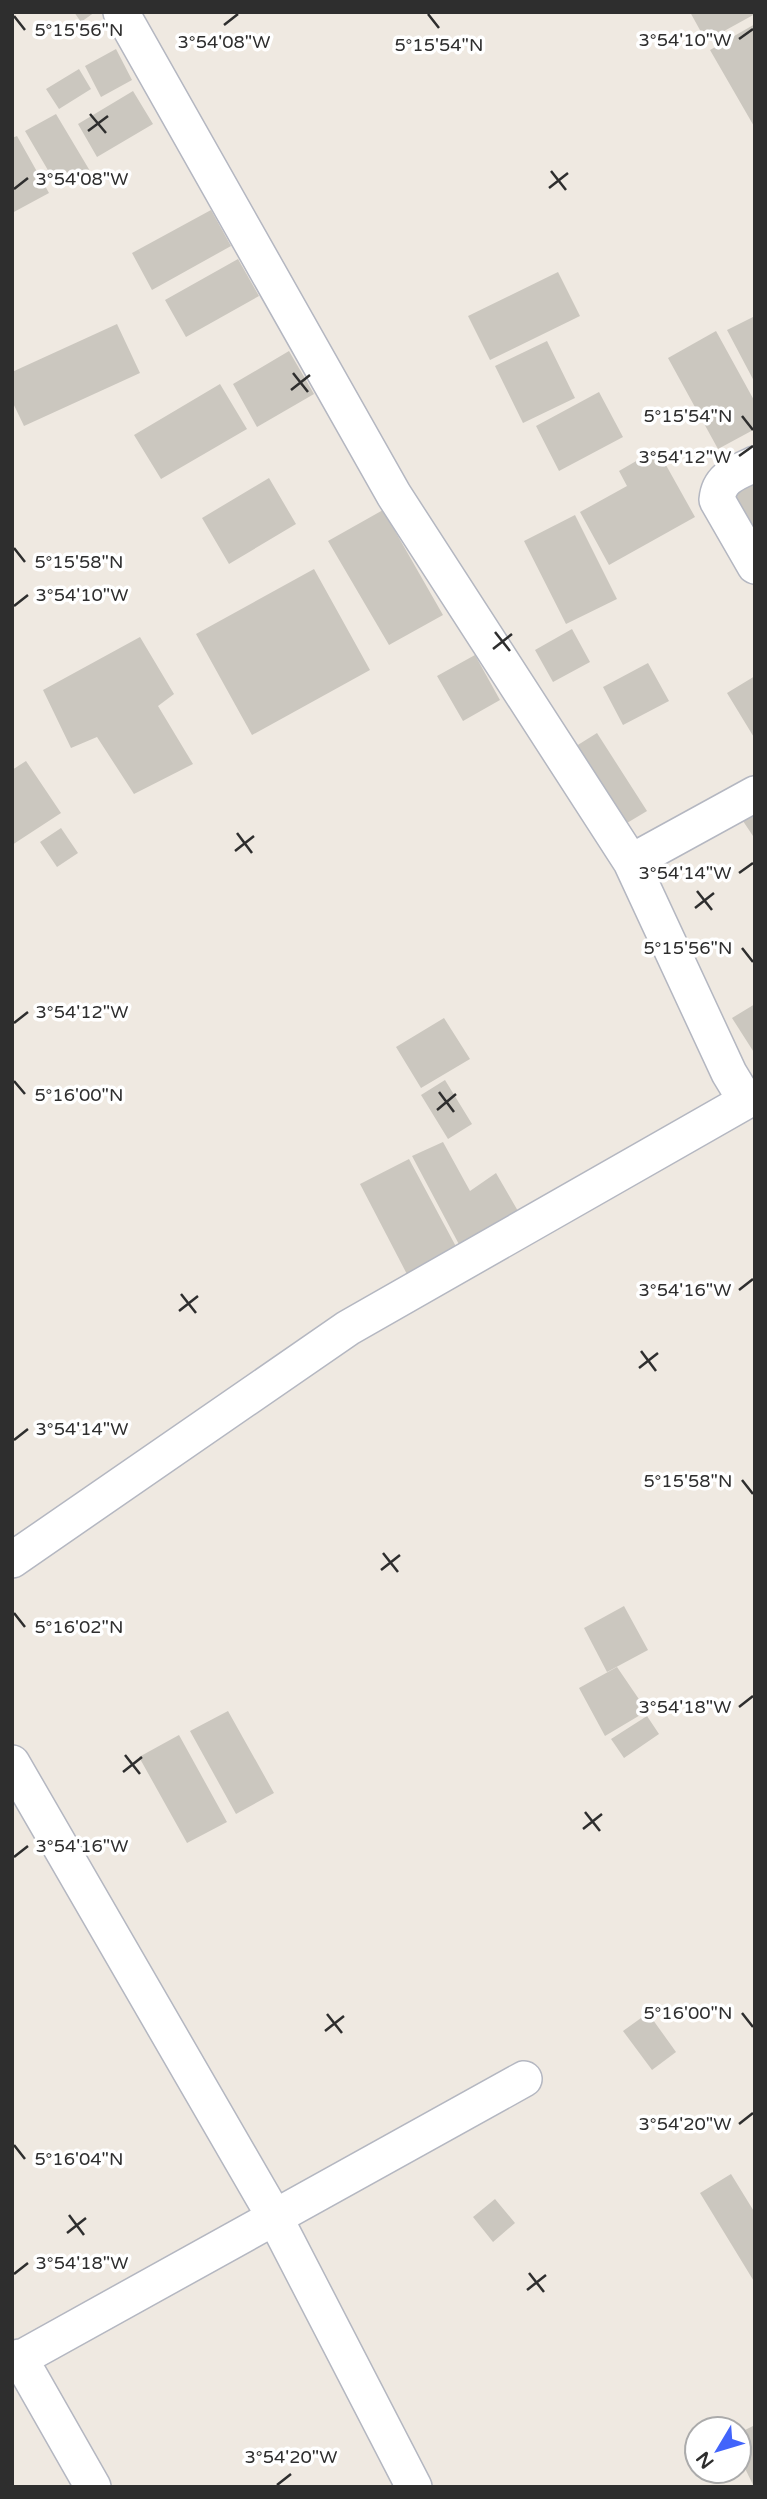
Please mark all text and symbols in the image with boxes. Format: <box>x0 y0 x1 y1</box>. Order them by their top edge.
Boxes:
text: 5°15'56"N <box>35 19 123 41</box>
text: 3°54'10"W <box>639 29 731 51</box>
text: 3°54'08"W <box>178 31 270 53</box>
text: 5°15'54"N <box>395 34 483 56</box>
text: 3°54'08"W <box>36 168 128 190</box>
text: 5°15'54"N <box>644 405 732 427</box>
text: 3°54'12"W <box>639 446 731 468</box>
text: 5°15'58"N <box>35 551 123 573</box>
text: 3°54'10"W <box>36 584 128 606</box>
text: 3°54'14"W <box>639 862 731 884</box>
text: 5°15'56"N <box>644 937 732 959</box>
text: 3°54'12"W <box>36 1001 128 1023</box>
text: 5°16'00"N <box>35 1084 123 1106</box>
text: 3°54'16"W <box>639 1279 731 1301</box>
text: 3°54'14"W <box>36 1418 128 1440</box>
text: 5°15'58"N <box>644 1470 732 1492</box>
text: 5°16'02"N <box>35 1616 123 1638</box>
text: 3°54'18"W <box>639 1696 731 1718</box>
text: 3°54'16"W <box>36 1835 128 1857</box>
text: 5°16'00"N <box>644 2002 732 2024</box>
text: 3°54'20"W <box>639 2113 731 2135</box>
text: 5°16'04"N <box>35 2148 123 2170</box>
text: 3°54'18"W <box>36 2252 128 2274</box>
north arrow <box>683 2415 753 2485</box>
text: 3°54'20"W <box>245 2446 337 2468</box>
text: N <box>692 2447 719 2473</box>

